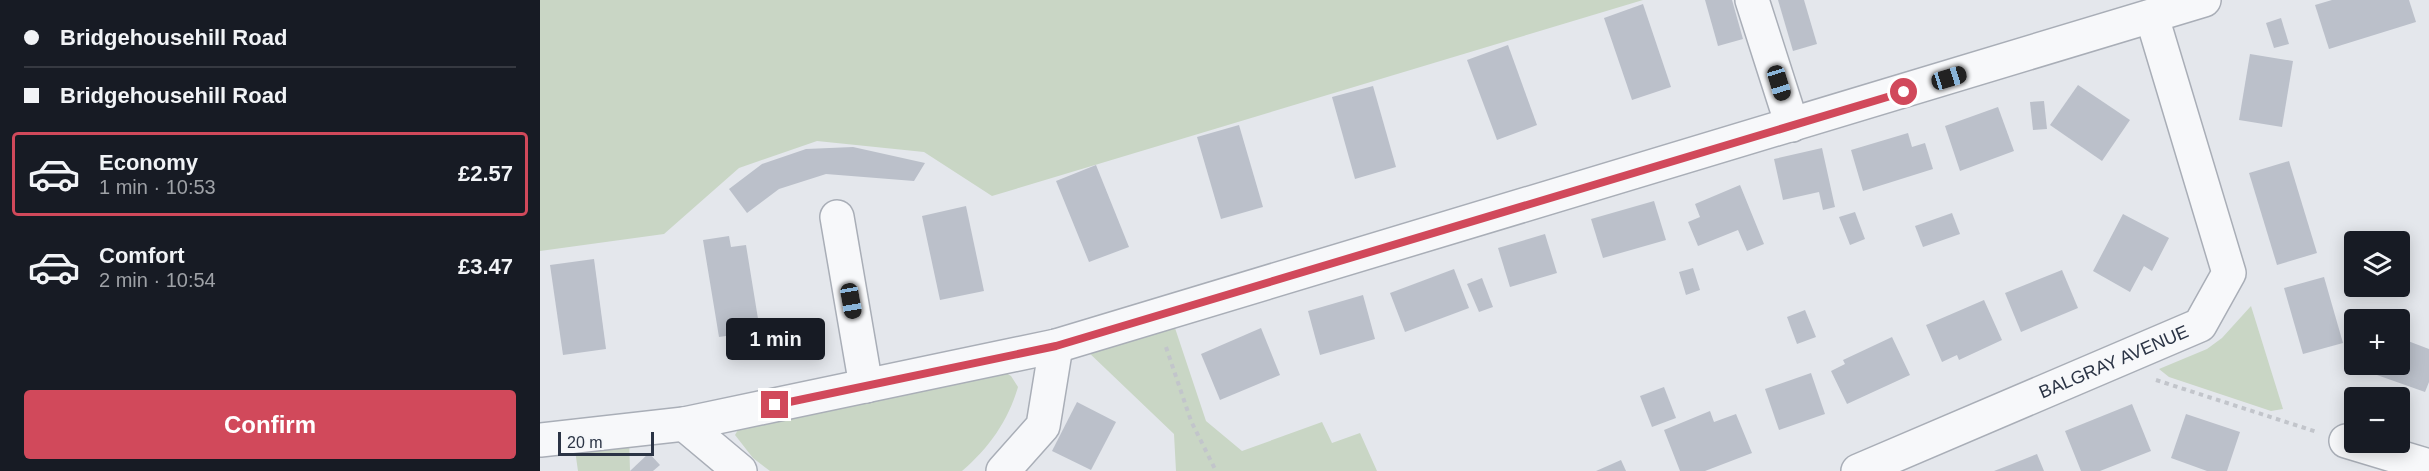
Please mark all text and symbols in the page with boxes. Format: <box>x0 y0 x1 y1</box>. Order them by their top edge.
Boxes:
text: Bridgehousehill Road <box>60 25 287 50</box>
car <box>1765 63 1793 103</box>
car <box>1929 64 1969 92</box>
route start <box>1890 78 1917 105</box>
text: Bridgehousehill Road <box>60 83 287 108</box>
icon: car <box>27 147 81 201</box>
text: Economy <box>99 150 198 175</box>
text: £2.57 <box>458 161 513 186</box>
text: 1 min · 10:53 <box>99 176 216 198</box>
map controls <box>2344 231 2410 453</box>
button: layers <box>2344 231 2410 297</box>
icon: car <box>27 240 81 294</box>
text: Comfort <box>99 243 185 268</box>
text: £3.47 <box>458 254 513 279</box>
text: 2 min · 10:54 <box>99 269 216 291</box>
car <box>839 282 863 320</box>
button: + <box>2344 309 2410 375</box>
callout: 1 min <box>726 318 824 360</box>
street label: BALGRAY AVENUE <box>2036 321 2191 402</box>
text: 1 min <box>749 328 802 350</box>
button: − <box>2344 387 2410 453</box>
button: Confirm <box>24 390 516 459</box>
route end <box>761 391 788 418</box>
scale bar <box>558 429 654 456</box>
text: 20 m <box>567 434 603 451</box>

